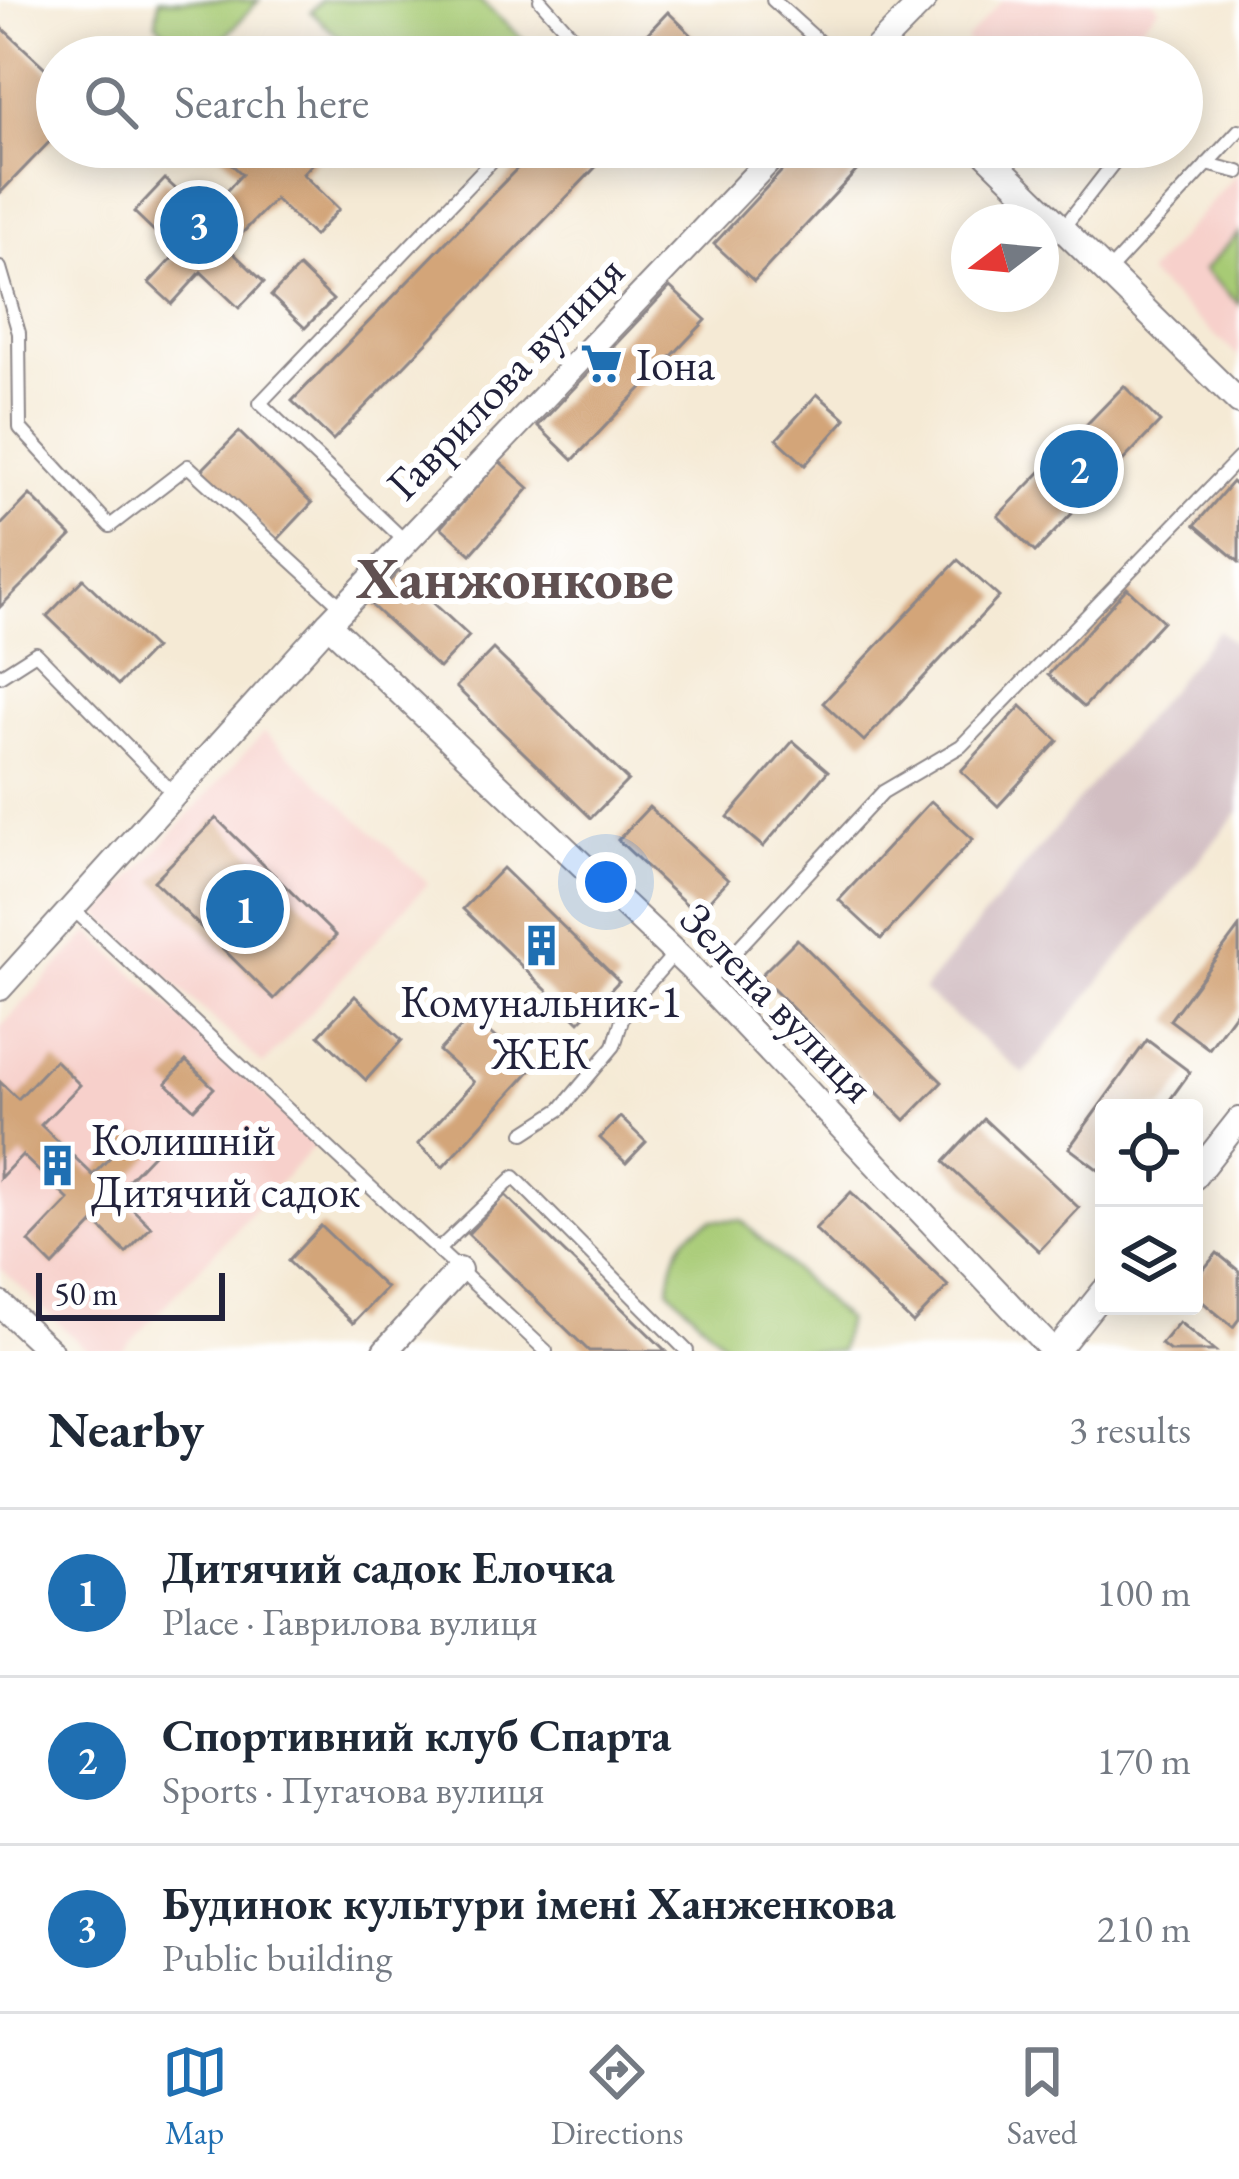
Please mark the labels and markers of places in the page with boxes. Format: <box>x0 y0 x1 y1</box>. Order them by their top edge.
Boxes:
pin: 3 <box>160 180 238 270</box>
place label: Іона <box>636 335 715 393</box>
supermarket icon: Іона <box>579 341 625 387</box>
pin: 2 <box>1040 424 1118 514</box>
pin: 1 <box>206 864 284 954</box>
building icon: Комунальник-1 ЖЕК <box>518 922 564 968</box>
place label: Комунальник-1 ЖЕК <box>400 972 682 1082</box>
place label: Колишній Дитячий садок <box>91 1110 360 1220</box>
building icon: Колишній Дитячий садок <box>34 1142 80 1188</box>

